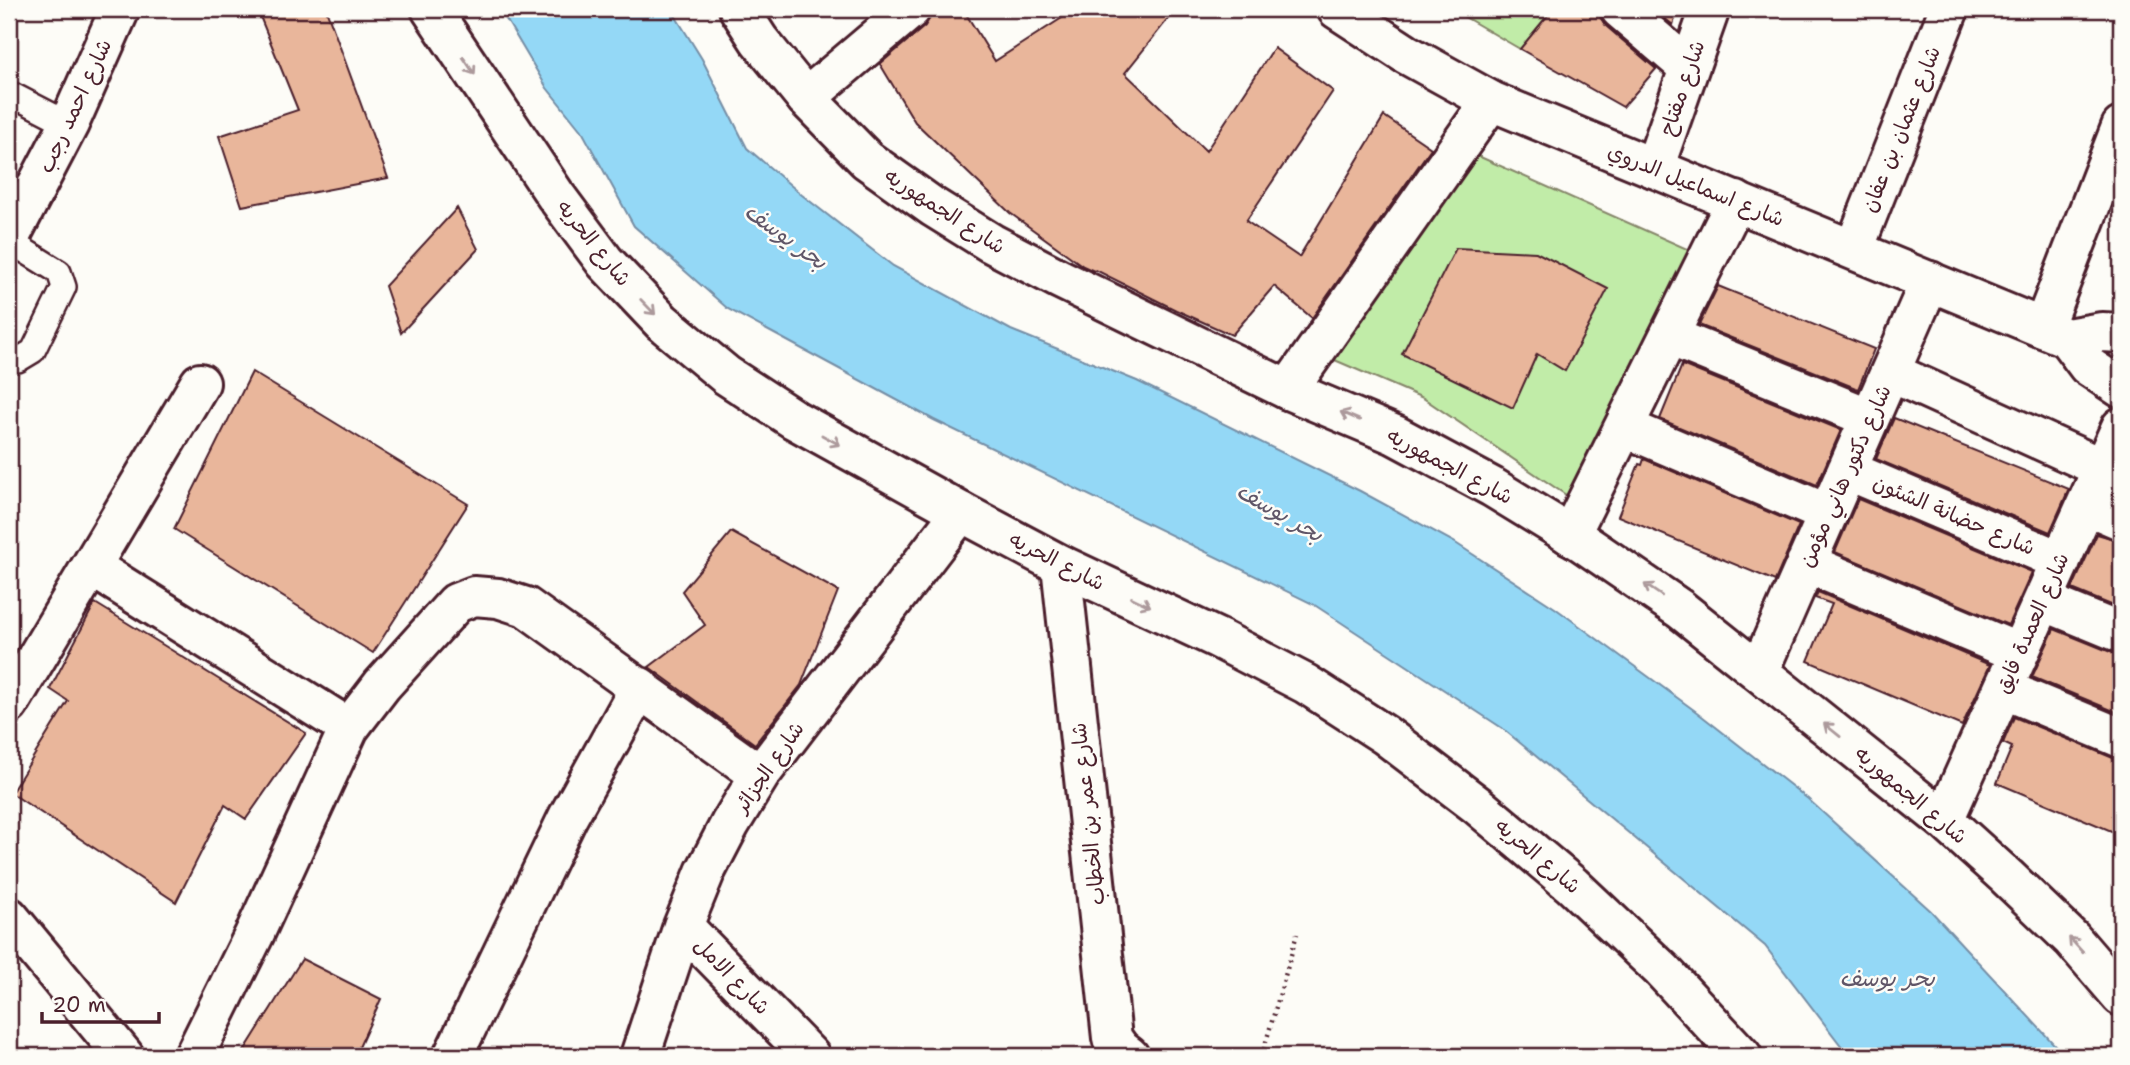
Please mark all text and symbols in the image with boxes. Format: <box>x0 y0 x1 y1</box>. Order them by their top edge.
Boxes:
street label: شارع احمد رجب <box>32 34 119 178</box>
street label: شارع مفتاح <box>1653 37 1712 140</box>
street label: شارع عثمان بن عفان <box>1855 42 1948 217</box>
one-way arrow <box>462 55 476 75</box>
street label: شارع اسماعيل الدروي <box>1603 137 1788 234</box>
street label: شارع الجمهوريه <box>879 162 1011 261</box>
street label: شارع الحريه <box>550 194 638 293</box>
water label: بحر يوسف <box>739 196 834 277</box>
one-way arrow <box>639 298 656 315</box>
street label: شارع دكتور هاني مؤمن <box>1792 380 1902 574</box>
one-way arrow <box>1340 409 1361 422</box>
street label: شارع الجمهوريه <box>1382 421 1518 512</box>
one-way arrow <box>820 434 841 447</box>
street label: شارع حضانة الشئون <box>1868 468 2039 563</box>
water label: بحر يوسف <box>1231 475 1330 549</box>
street label: شارع الحريه <box>1004 525 1110 598</box>
street label: شارع العمدة فايق <box>1988 548 2076 698</box>
one-way arrow <box>1644 583 1663 597</box>
one-way arrow <box>1130 596 1151 609</box>
street label: شارع الجزائر <box>726 716 811 820</box>
street label: شارع عمر بن الخطاب <box>1064 721 1113 907</box>
one-way arrow <box>1824 722 1842 738</box>
street label: شارع الجمهوريه <box>1848 740 1973 851</box>
street label: شارع الحريه <box>1489 812 1587 901</box>
street label: شارع الامل <box>687 931 776 1022</box>
one-way arrow <box>2068 936 2084 954</box>
water label: بحر يوسف <box>1839 963 1936 993</box>
scale bar <box>42 981 159 1025</box>
text: 20 m <box>52 991 106 1019</box>

